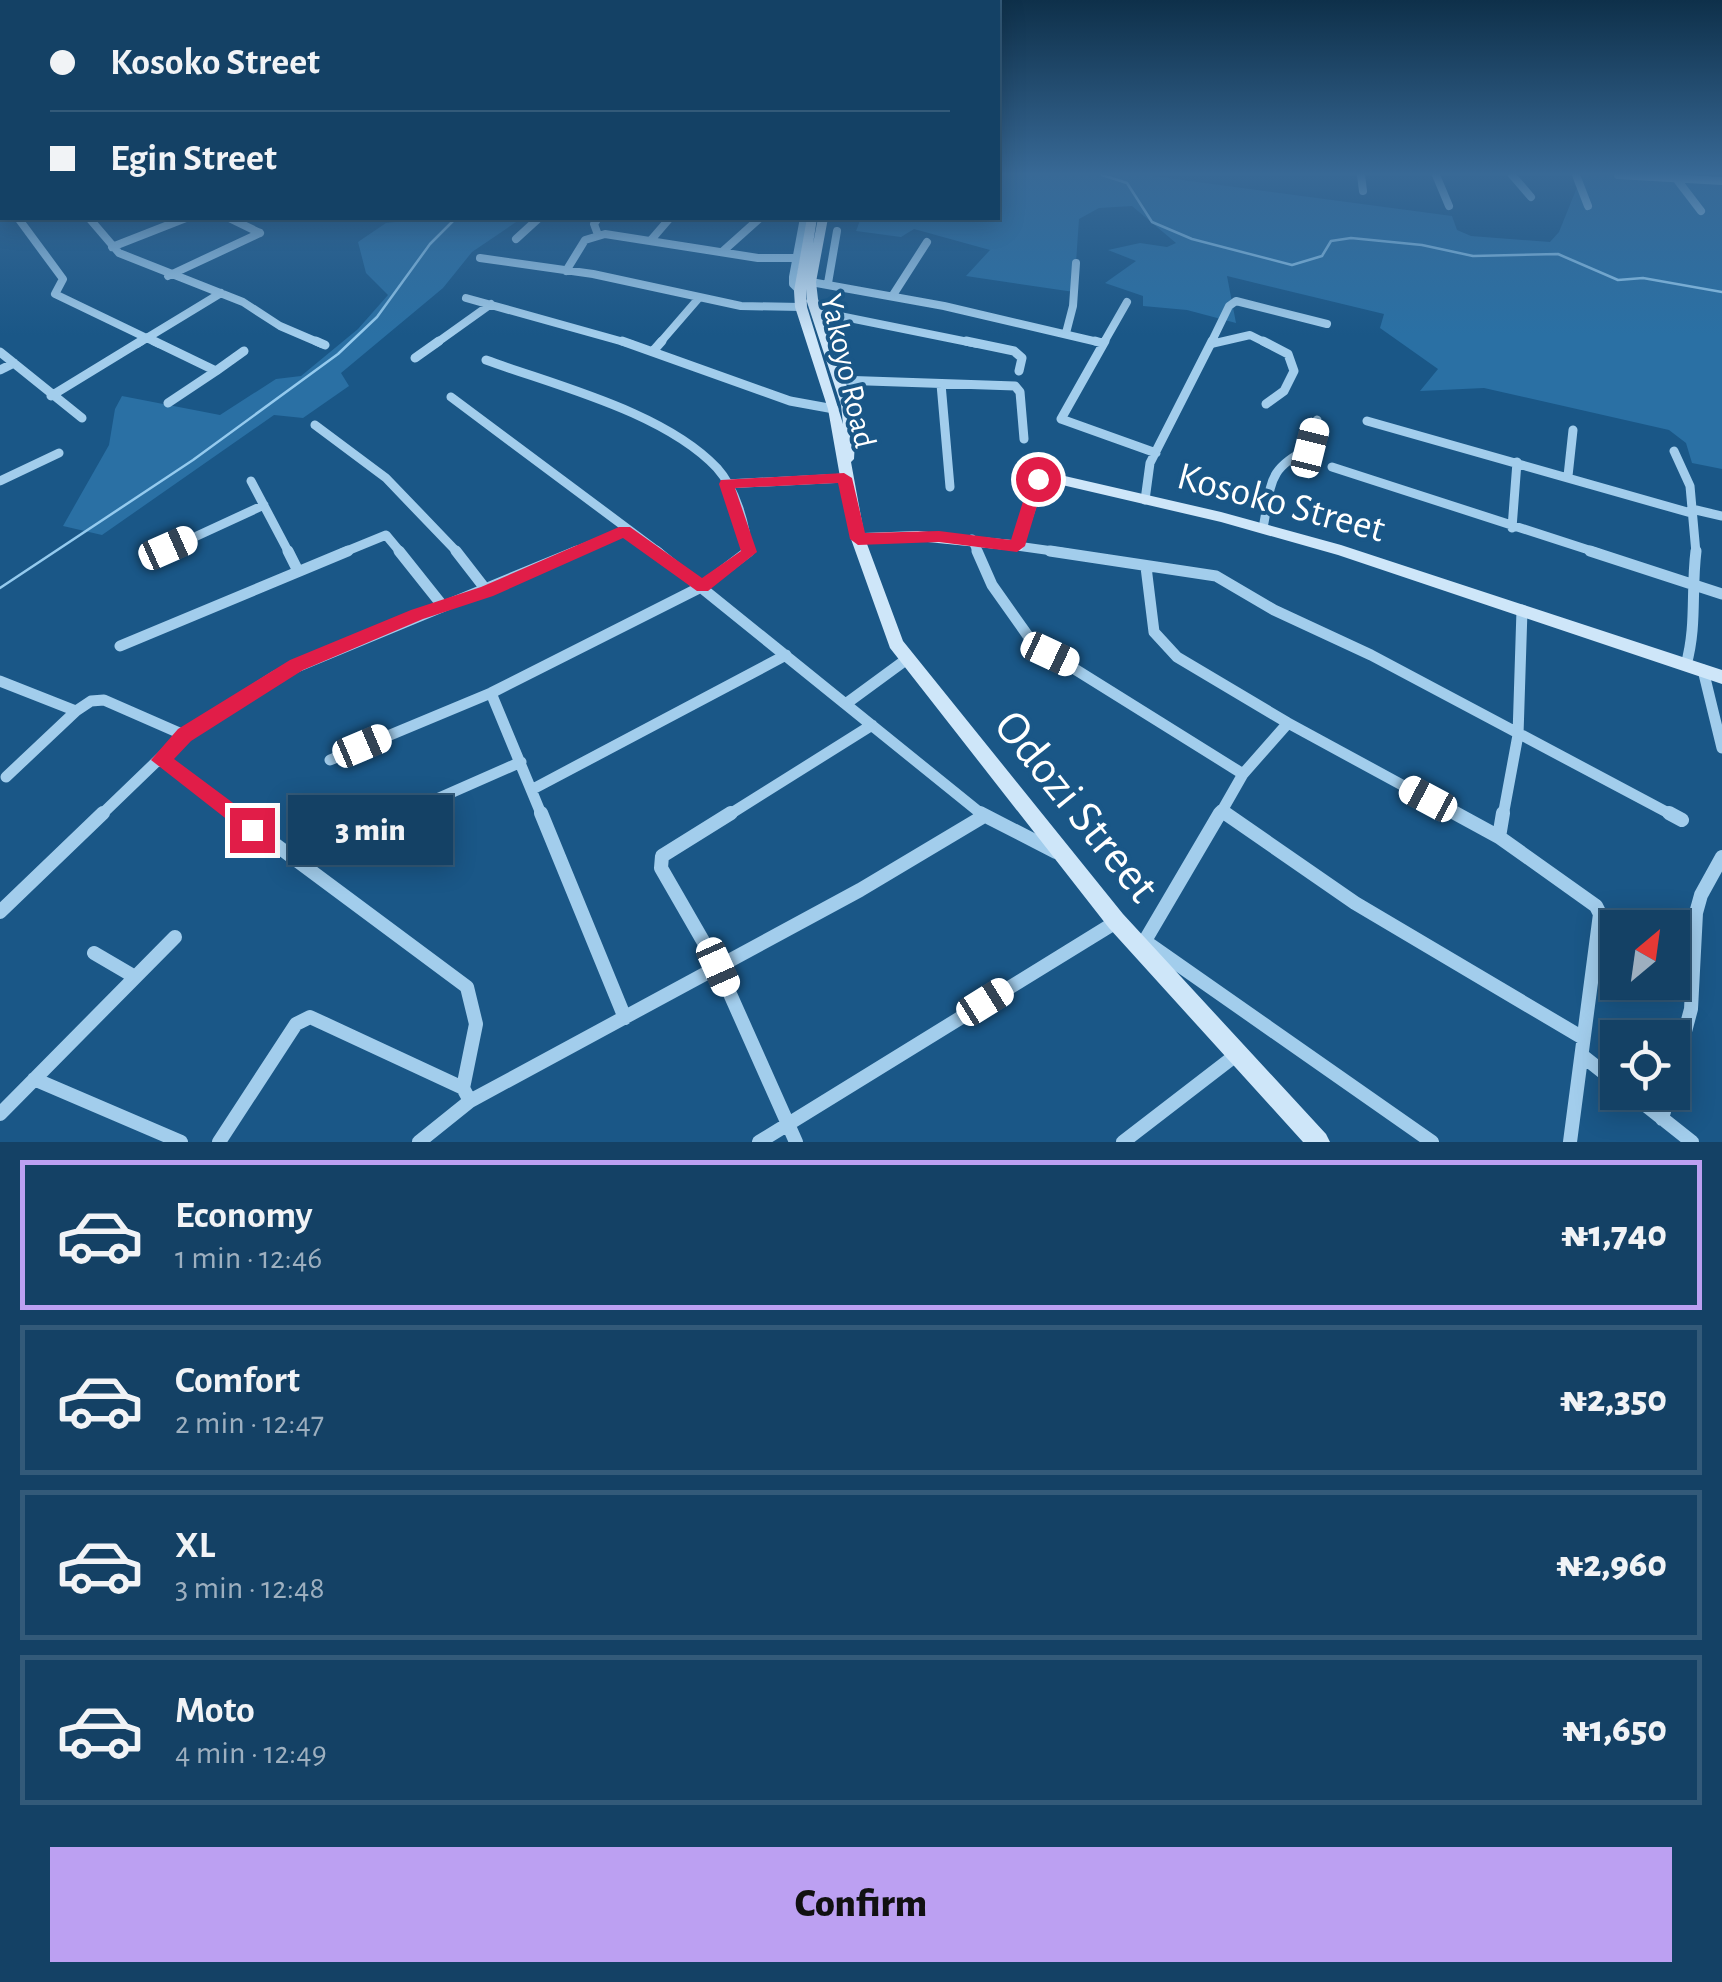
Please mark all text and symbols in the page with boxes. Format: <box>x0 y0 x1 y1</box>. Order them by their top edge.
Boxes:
text: Kosoko Street <box>110 44 320 82</box>
text: Egin Street <box>110 140 277 178</box>
street label: Yakoyo Road <box>815 291 881 451</box>
car <box>1288 415 1332 481</box>
street label: Kosoko Street <box>1173 456 1389 550</box>
route start <box>1016 457 1061 502</box>
car <box>134 522 202 574</box>
car <box>1016 628 1084 680</box>
street label: Odozi Street <box>985 702 1167 912</box>
car <box>329 720 395 772</box>
car <box>1394 772 1462 826</box>
callout: 3 min <box>287 795 452 865</box>
route end <box>230 808 275 853</box>
text: 3 min <box>335 814 406 846</box>
north arrow <box>1600 910 1690 1000</box>
map controls <box>1600 910 1690 1110</box>
car <box>692 933 744 1001</box>
car <box>952 973 1018 1031</box>
button: locate <box>1600 1020 1690 1110</box>
icon: car <box>55 1190 145 1280</box>
text: Economy <box>175 1197 313 1235</box>
text: ₦1,740 <box>1561 1216 1667 1254</box>
text: 1 min · 12:46 <box>175 1242 322 1274</box>
icon: car <box>55 1355 145 1445</box>
text: Comfort <box>175 1362 300 1400</box>
text: ₦2,350 <box>1560 1381 1667 1419</box>
text: 2 min · 12:47 <box>175 1407 324 1439</box>
icon: car <box>55 1520 145 1610</box>
text: XL <box>175 1527 215 1565</box>
text: ₦2,960 <box>1556 1546 1667 1584</box>
text: 3 min · 12:48 <box>175 1572 325 1604</box>
icon: car <box>55 1685 145 1775</box>
text: Moto <box>175 1692 255 1730</box>
text: ₦1,650 <box>1562 1711 1667 1749</box>
text: 4 min · 12:49 <box>175 1737 327 1769</box>
button: Confirm <box>50 1847 1672 1962</box>

